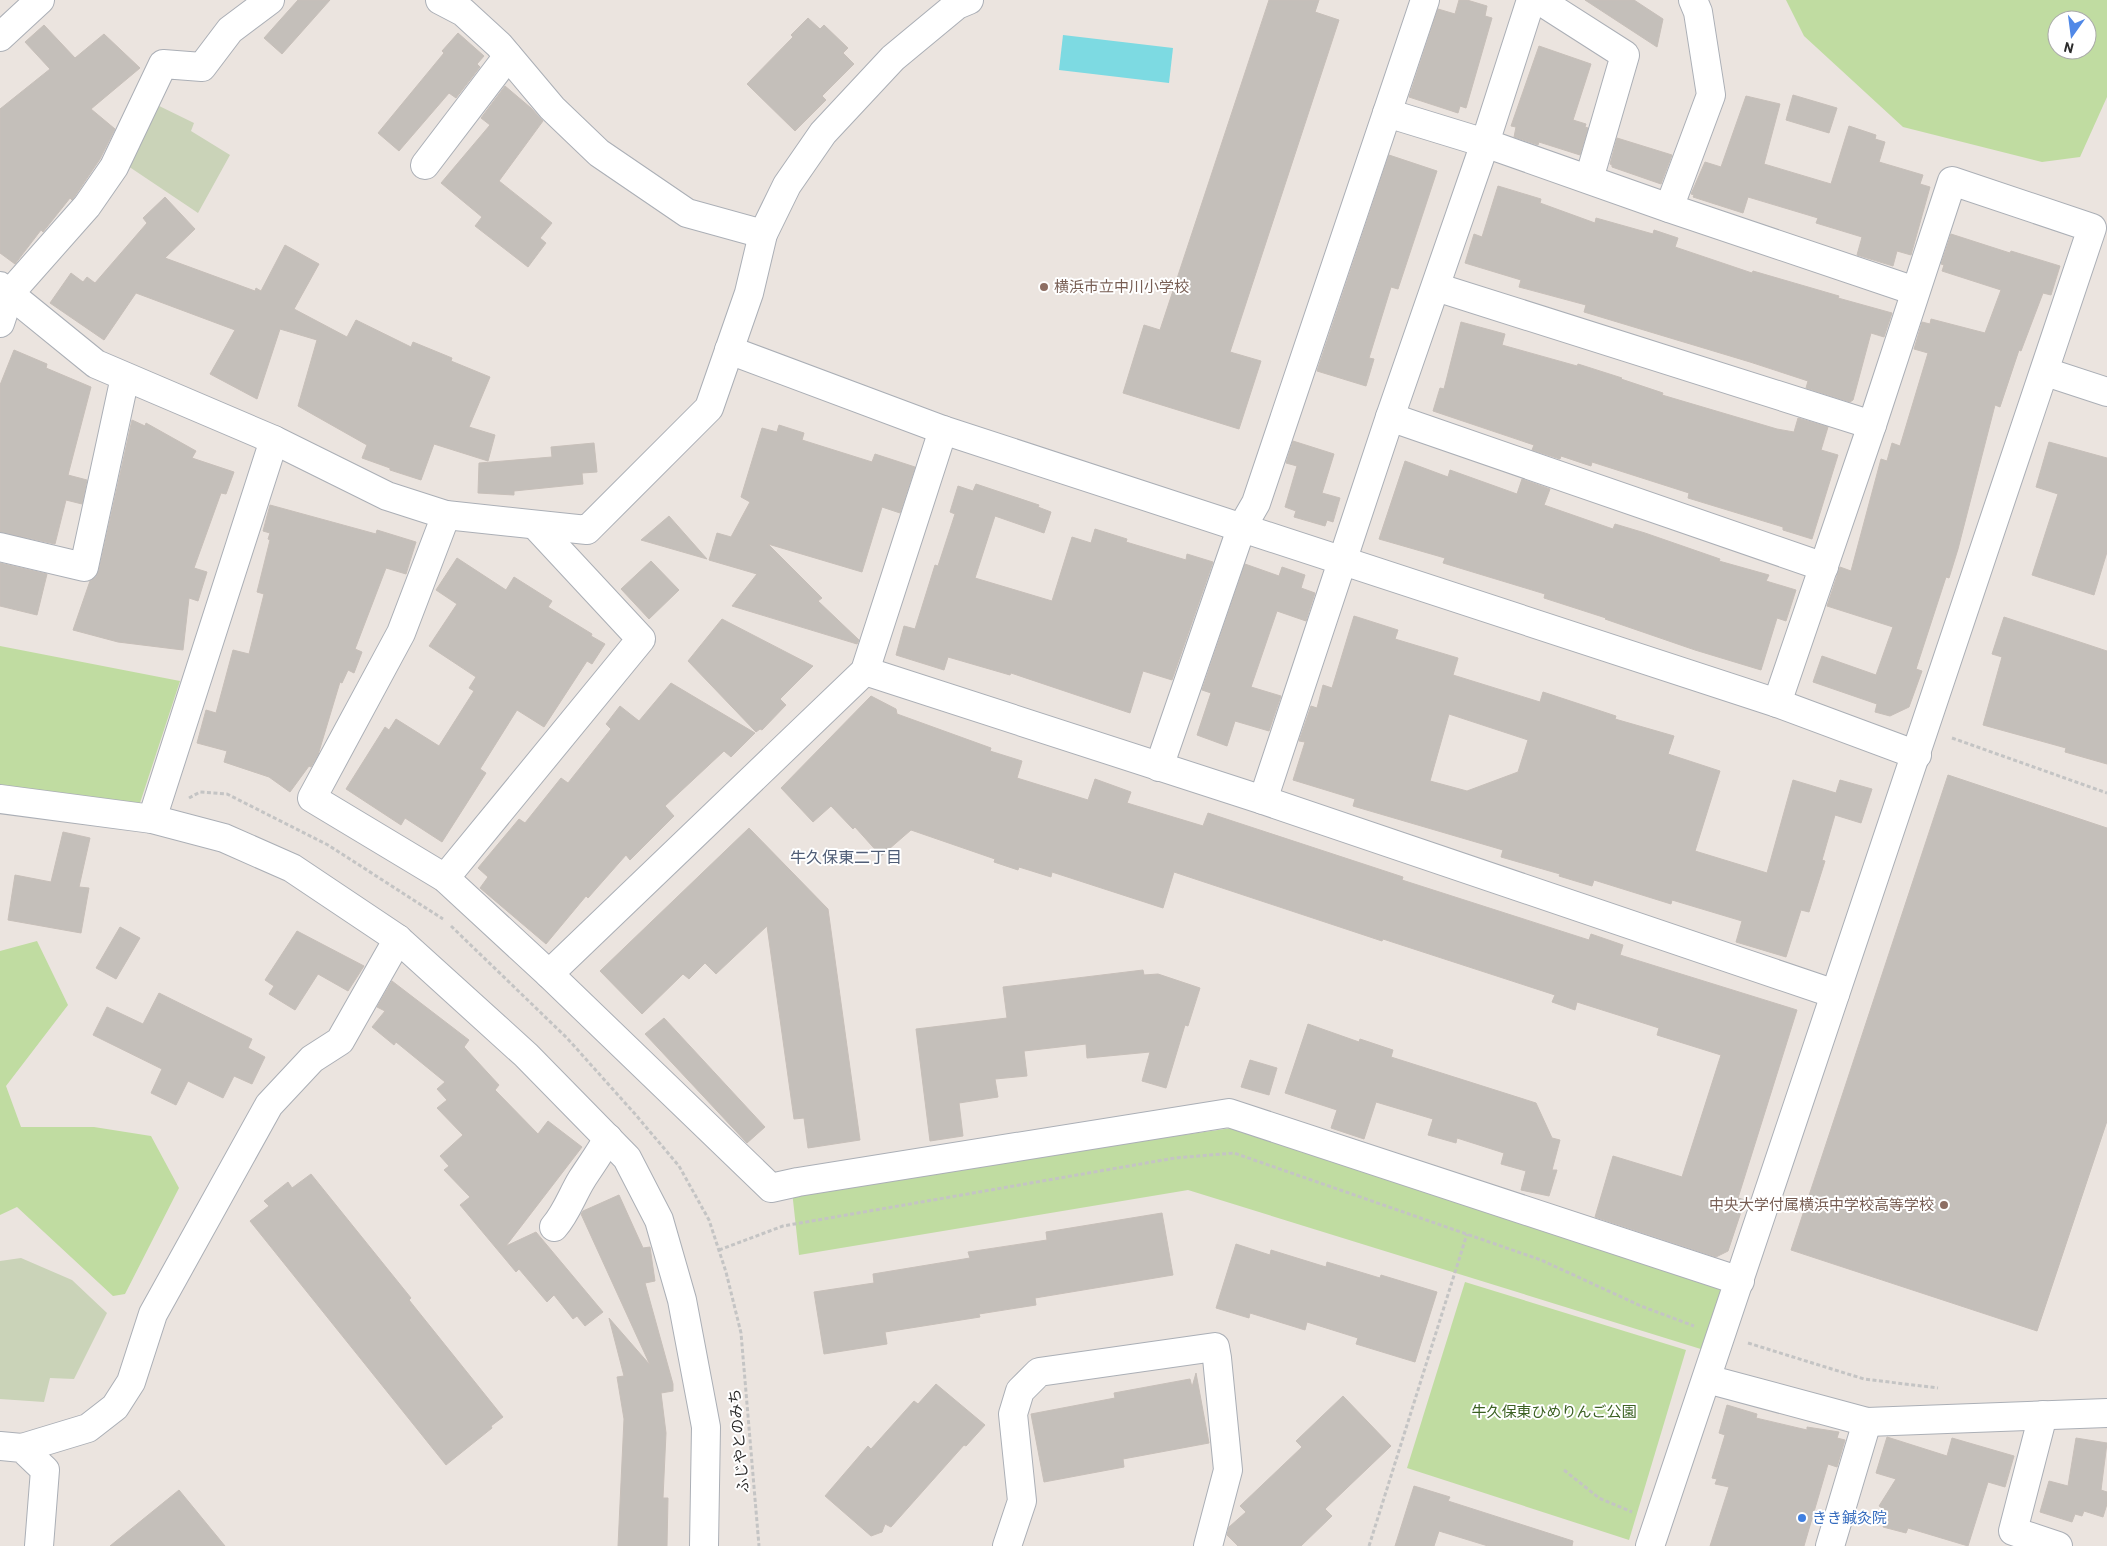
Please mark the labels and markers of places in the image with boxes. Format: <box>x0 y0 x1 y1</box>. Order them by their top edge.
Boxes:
place label: 横浜市立中川小学校 <box>1054 277 1189 295</box>
marker: 横浜市立中川小学校 <box>1038 281 1050 293</box>
place label: 中央大学付属横浜中学校高等学校 <box>1709 1195 1934 1213</box>
marker: 中央大学付属横浜中学校高等学校 <box>1938 1199 1950 1211</box>
place label: きき鍼灸院 <box>1812 1508 1887 1526</box>
marker: きき鍼灸院 <box>1796 1512 1808 1524</box>

